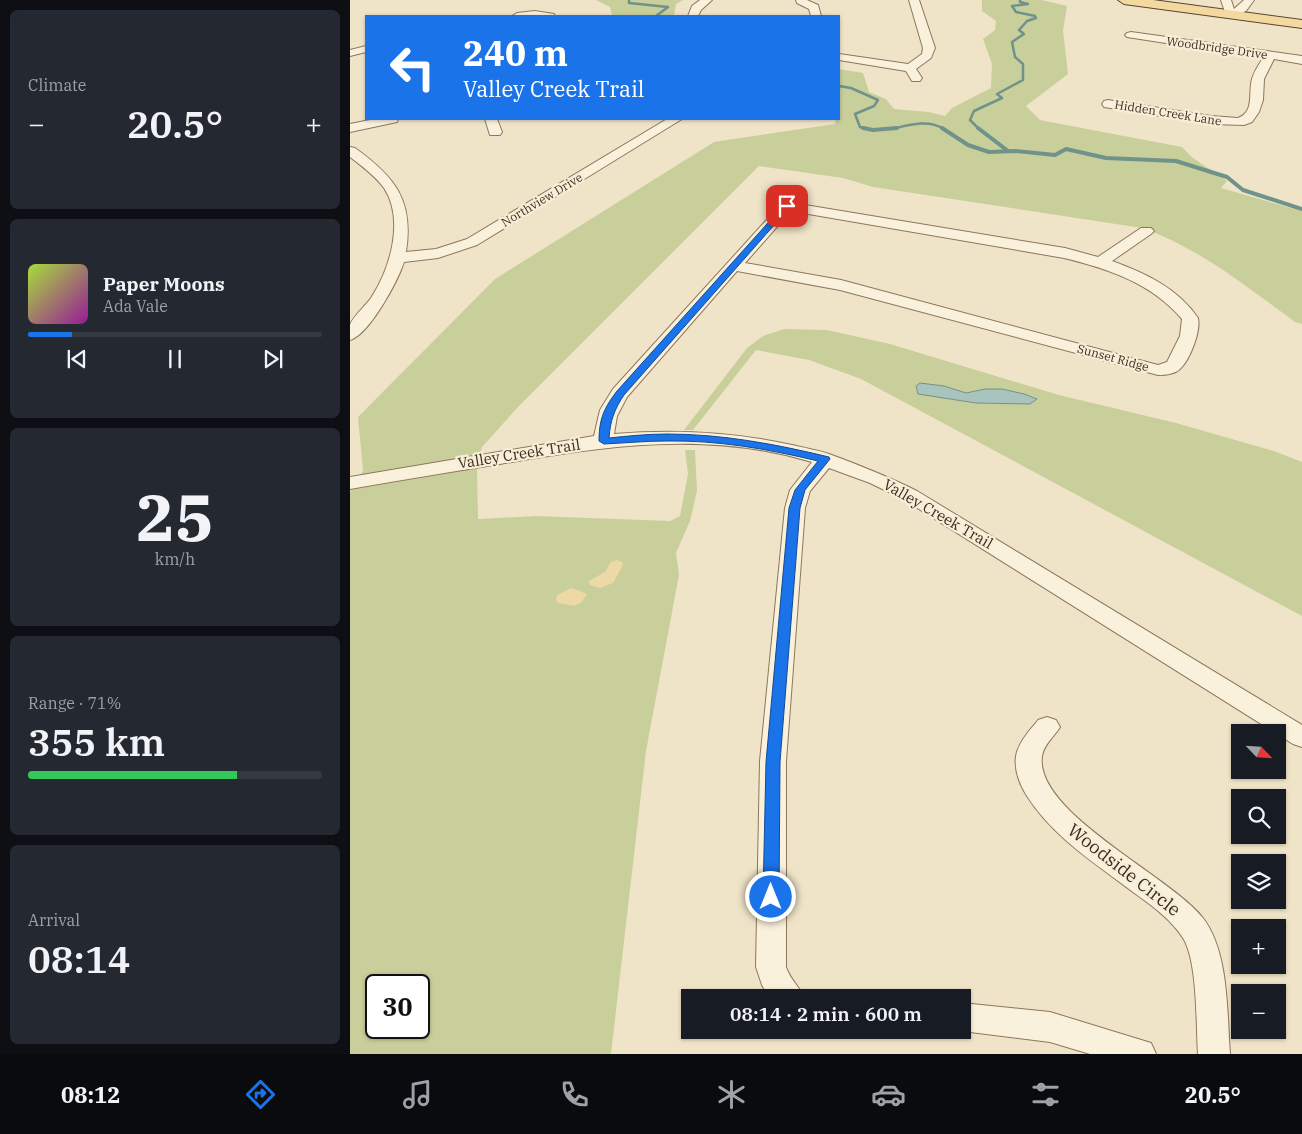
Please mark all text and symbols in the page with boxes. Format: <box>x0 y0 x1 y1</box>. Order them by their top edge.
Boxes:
text: 240 m <box>463 30 568 76</box>
street label: Woodbridge Drive <box>1166 33 1268 62</box>
icon: left <box>380 35 445 100</box>
text: Valley Creek Trail <box>463 74 644 103</box>
text: Climate <box>28 75 86 95</box>
street label: Hidden Creek Lane <box>1114 97 1223 128</box>
text: 20.5° <box>127 99 223 148</box>
text: − <box>28 105 45 142</box>
text: + <box>305 105 322 142</box>
street label: Northview Drive <box>498 169 585 230</box>
pin <box>766 185 808 227</box>
icon: arrive <box>773 192 801 220</box>
text: Paper Moons <box>103 272 225 296</box>
text: Ada Vale <box>103 296 168 316</box>
street label: Sunset Ridge <box>1076 341 1151 374</box>
icon: previous <box>63 345 91 373</box>
icon: pause <box>161 345 189 373</box>
icon: next <box>259 345 287 373</box>
street label: Valley Creek Trail <box>456 434 582 473</box>
text: 25 <box>136 474 214 559</box>
street label: Valley Creek Trail <box>880 474 997 553</box>
text: km/h <box>155 549 195 569</box>
text: Range · 71% <box>28 693 121 713</box>
text: 355 km <box>28 717 165 766</box>
north arrow <box>1231 724 1286 779</box>
map controls <box>1231 724 1286 1039</box>
button: search <box>1231 789 1286 844</box>
street label: Woodside Circle <box>1063 818 1185 921</box>
button: layers <box>1231 854 1286 909</box>
position arrow <box>744 870 796 922</box>
text: Arrival <box>28 910 80 930</box>
button: + <box>1231 919 1286 974</box>
text: 08:14 <box>28 934 131 983</box>
speed limit sign: 30 <box>365 974 430 1039</box>
button: − <box>1231 984 1286 1039</box>
text: 08:14 · 2 min · 600 m <box>730 1002 922 1026</box>
icon: directions <box>243 1077 278 1112</box>
icon: music <box>400 1077 435 1112</box>
icon: phone <box>557 1077 592 1112</box>
icon: climate <box>714 1077 749 1112</box>
icon: car <box>871 1077 906 1112</box>
icon: filters <box>1028 1077 1063 1112</box>
text: 08:12 <box>61 1080 120 1109</box>
text: 20.5° <box>1185 1080 1241 1109</box>

